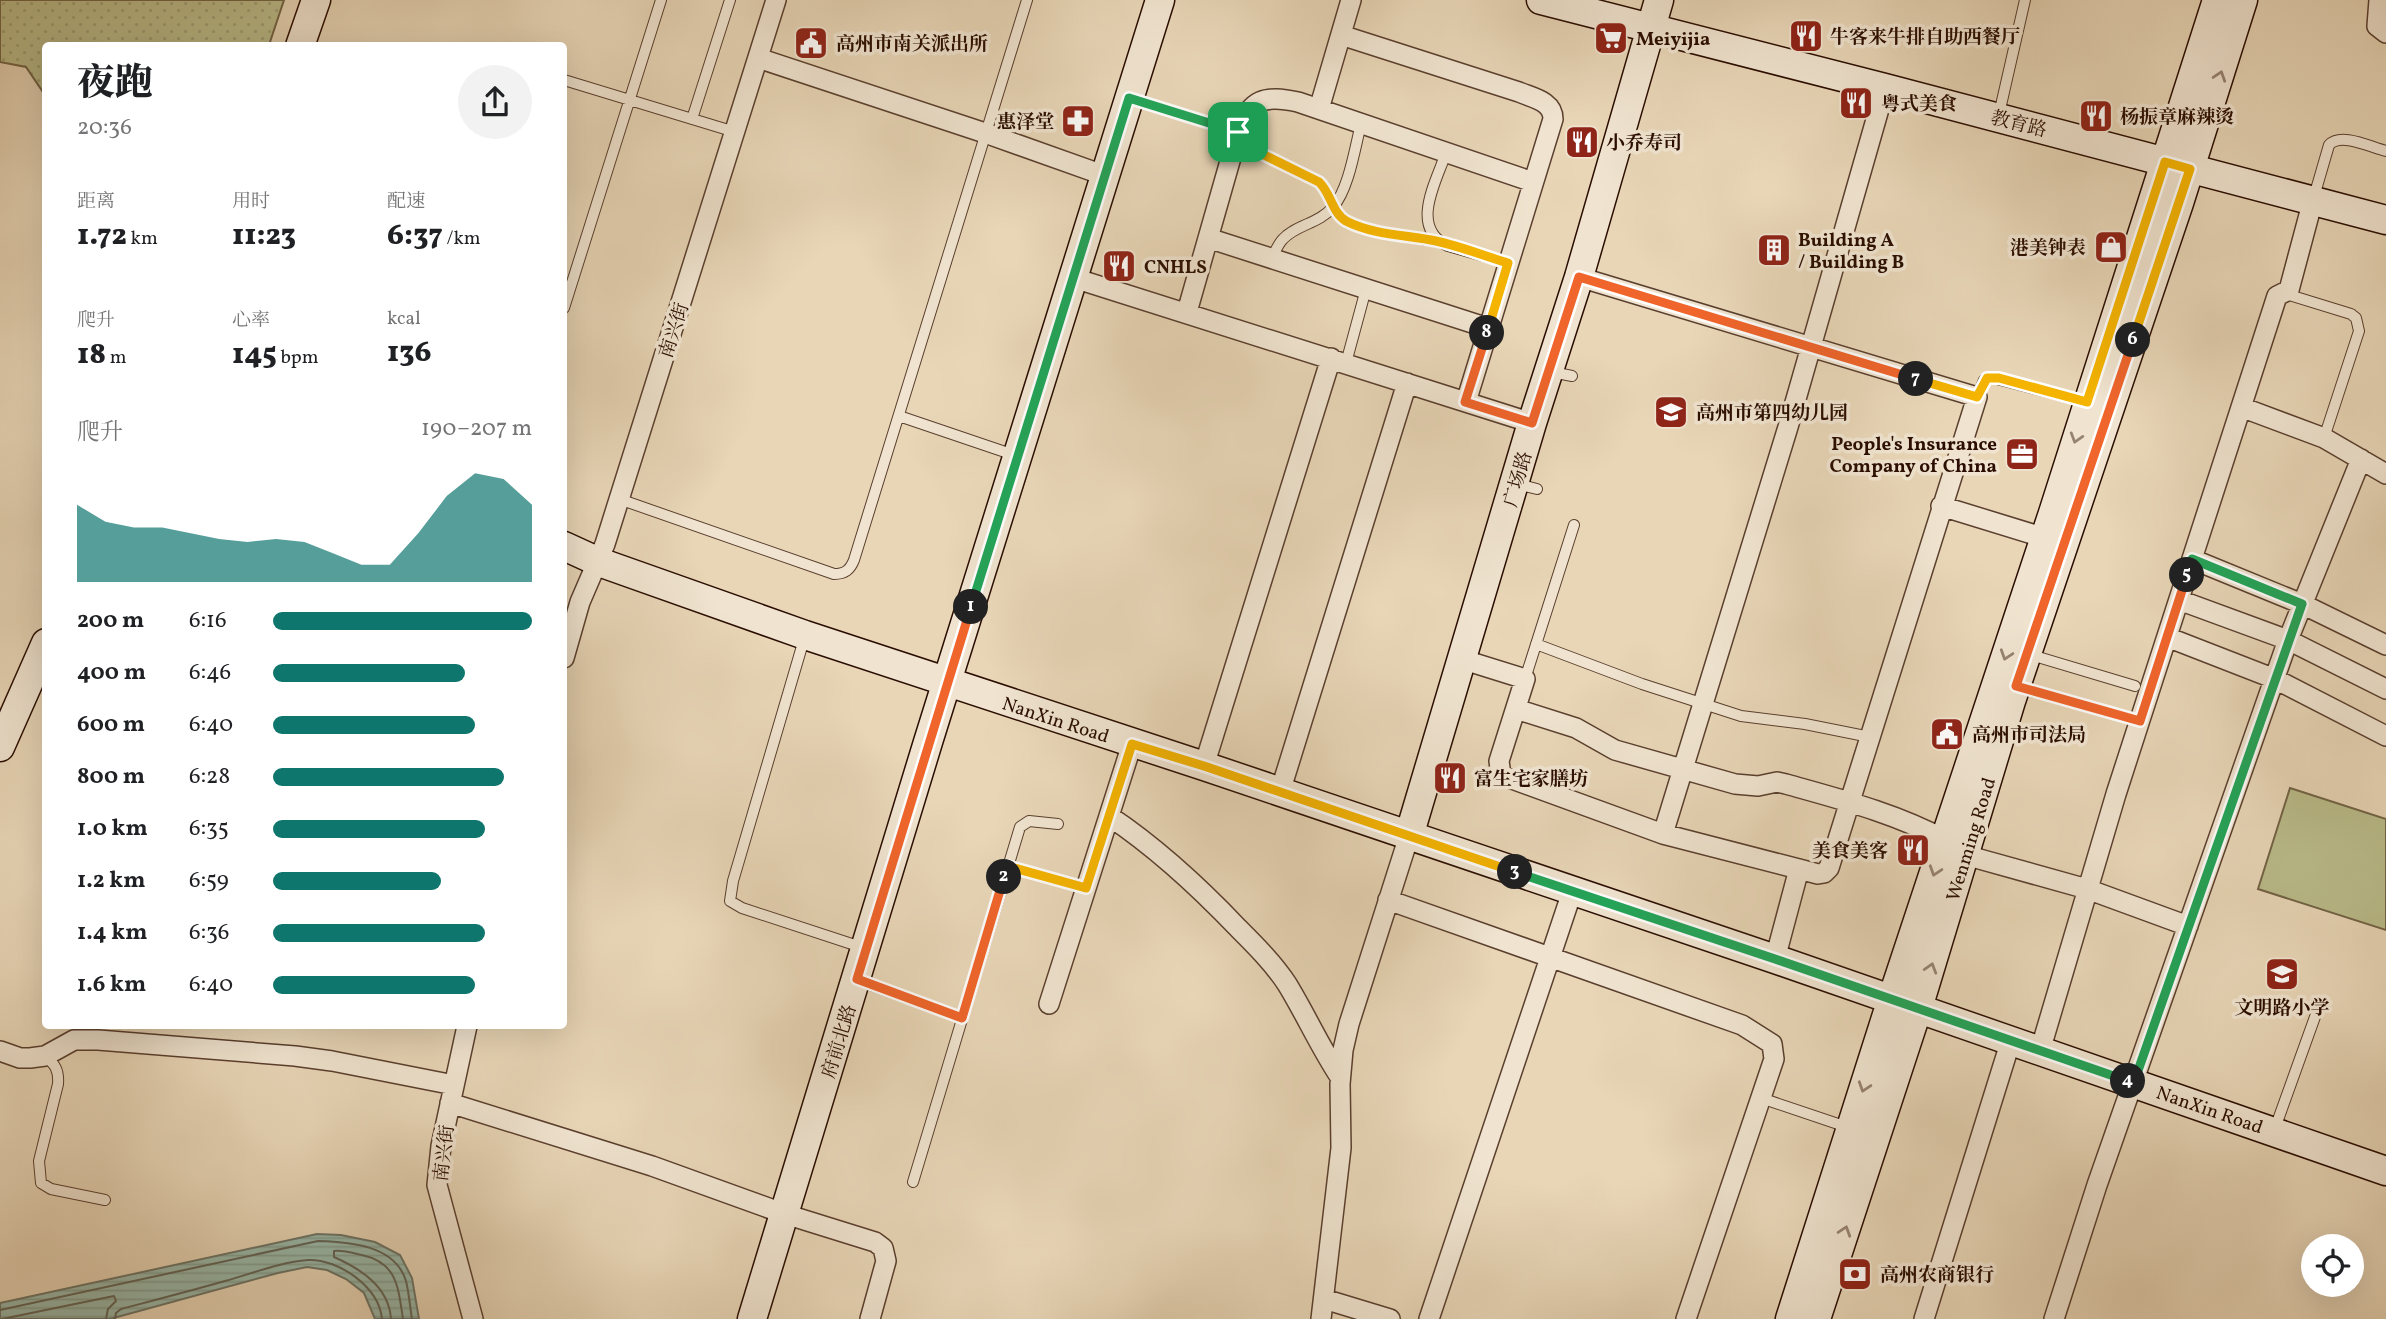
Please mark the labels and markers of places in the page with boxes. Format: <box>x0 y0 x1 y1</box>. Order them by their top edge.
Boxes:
restaurant icon: 牛客来牛排自助西餐厅 <box>1787 17 1825 55</box>
supermarket icon: Meiyijia <box>1592 19 1630 57</box>
public building icon: 高州市南关派出所 <box>792 24 830 62</box>
place label: 牛客来牛排自助西餐厅 <box>1830 25 2020 51</box>
place label: Meiyijia <box>1636 27 1710 53</box>
place label: 高州市南关派出所 <box>836 32 988 58</box>
restaurant icon: 粤式美食 <box>1837 84 1875 122</box>
place label: 粤式美食 <box>1881 92 1957 118</box>
restaurant icon: 杨振章麻辣烫 <box>2077 97 2115 135</box>
pharmacy icon: 惠泽堂 <box>1059 102 1097 140</box>
pin <box>1208 102 1268 162</box>
place label: 杨振章麻辣烫 <box>2120 105 2234 131</box>
place label: 惠泽堂 <box>997 110 1054 136</box>
restaurant icon: 小乔寿司 <box>1563 123 1601 161</box>
place label: 小乔寿司 <box>1606 131 1682 157</box>
place label: Building A / Building B <box>1798 228 1904 276</box>
shop icon: 港美钟表 <box>2092 228 2130 266</box>
building icon: Building A / Building B <box>1755 231 1793 269</box>
place label: 港美钟表 <box>2010 236 2086 262</box>
restaurant icon: CNHLS <box>1100 247 1138 285</box>
place label: CNHLS <box>1144 255 1207 281</box>
pin: 8 <box>1470 316 1504 350</box>
pin: 6 <box>2116 322 2150 358</box>
pin: 7 <box>1898 362 1934 396</box>
school or university icon: 高州市第四幼儿园 <box>1652 393 1690 431</box>
place label: 高州市第四幼儿园 <box>1696 401 1848 427</box>
place label: People's Insurance Company of China <box>1830 432 1997 480</box>
office icon: People's Insurance Company of China <box>2003 435 2041 473</box>
pin: 5 <box>2170 558 2204 592</box>
pin: 1 <box>954 590 988 624</box>
public building icon: 高州市司法局 <box>1928 715 1966 753</box>
place label: 高州市司法局 <box>1972 723 2086 749</box>
restaurant icon: 富生宅家膳坊 <box>1431 759 1469 797</box>
place label: 富生宅家膳坊 <box>1474 767 1588 793</box>
restaurant icon: 美食美客 <box>1894 831 1932 869</box>
place label: 美食美客 <box>1812 839 1888 865</box>
pin: 3 <box>1498 854 1532 890</box>
pin: 2 <box>986 860 1021 894</box>
school or university icon: 文明路小学 <box>2263 955 2301 993</box>
place label: 文明路小学 <box>2234 996 2330 1022</box>
pin: 4 <box>2110 1064 2146 1098</box>
bank icon: 高州农商银行 <box>1836 1255 1874 1293</box>
place label: 高州农商银行 <box>1880 1263 1994 1289</box>

